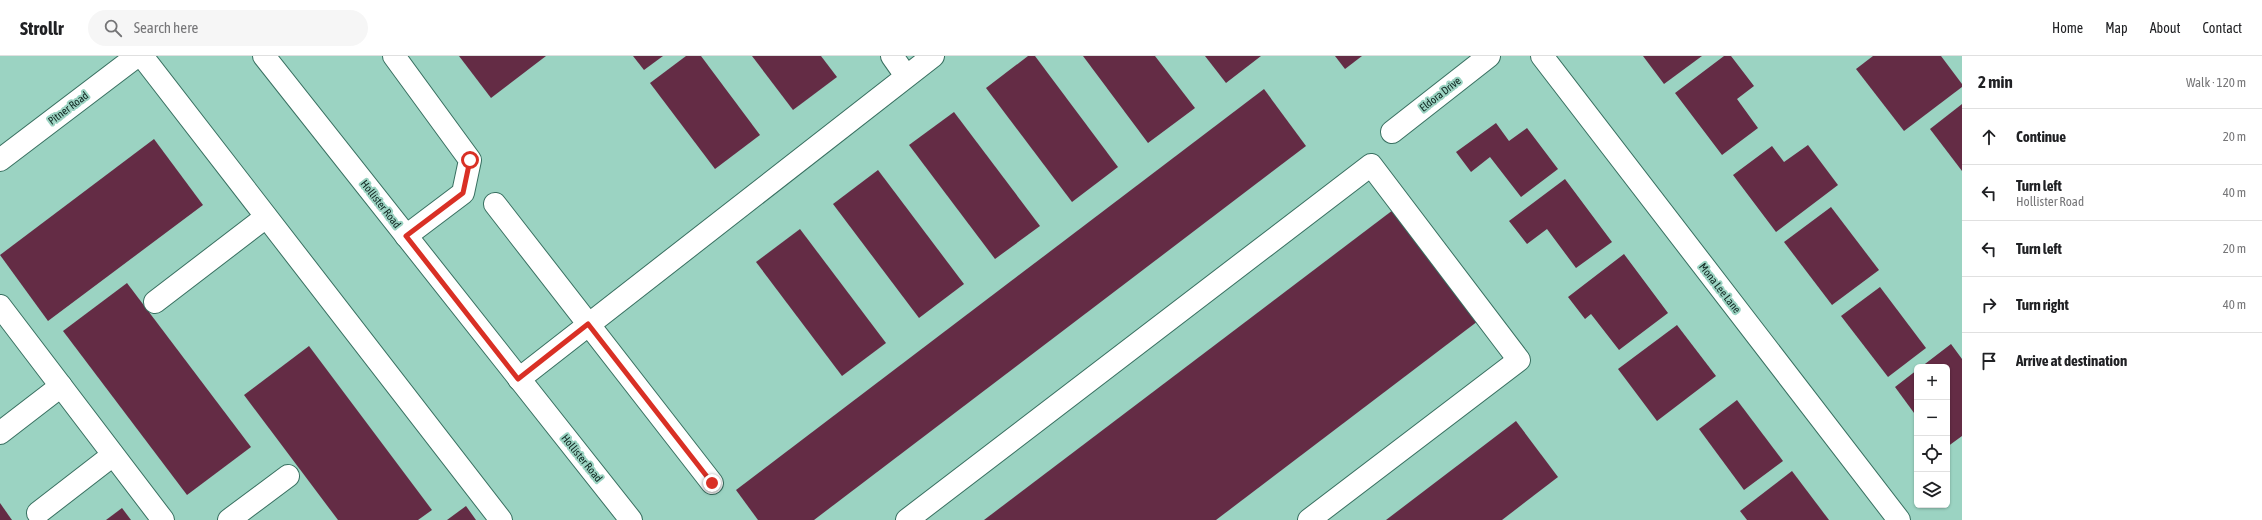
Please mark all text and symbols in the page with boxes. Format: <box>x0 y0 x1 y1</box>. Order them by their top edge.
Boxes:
search box <box>88 10 368 46</box>
text: Strollr <box>20 17 64 39</box>
icon: search <box>102 17 124 39</box>
text: Search here <box>134 19 198 36</box>
text: Home <box>2052 20 2083 36</box>
text: Map <box>2105 20 2128 36</box>
text: About <box>2150 20 2181 36</box>
text: Contact <box>2203 20 2242 36</box>
text: 2 min <box>1978 72 2013 92</box>
street label: Eldora Drive <box>1417 74 1463 114</box>
text: Walk · 120 m <box>2186 75 2246 90</box>
street label: Pitner Road <box>46 89 90 127</box>
icon: ahead <box>1978 126 2000 148</box>
text: Continue <box>2016 128 2066 145</box>
text: 20 m <box>2223 129 2246 144</box>
route start <box>461 151 479 169</box>
text: Turn left <box>2016 177 2062 194</box>
street label: Hollister Road <box>359 178 403 230</box>
icon: left <box>1978 182 2000 204</box>
text: 40 m <box>2223 185 2246 200</box>
text: Hollister Road <box>2016 194 2084 209</box>
icon: left <box>1978 238 2000 260</box>
text: Turn left <box>2016 240 2062 257</box>
text: 20 m <box>2223 241 2246 256</box>
street label: Mona Lee Lane <box>1697 261 1743 315</box>
icon: right <box>1978 294 2000 316</box>
text: Turn right <box>2016 296 2069 313</box>
text: 40 m <box>2223 297 2246 312</box>
icon: arrive <box>1978 350 2000 372</box>
text: Arrive at destination <box>2016 352 2127 369</box>
map controls <box>1914 364 1950 508</box>
button: + <box>1914 364 1950 400</box>
button: − <box>1914 400 1950 436</box>
street label: Hollister Road <box>559 432 605 484</box>
button: locate <box>1914 436 1950 472</box>
button: layers <box>1914 472 1950 508</box>
route end <box>703 474 721 492</box>

